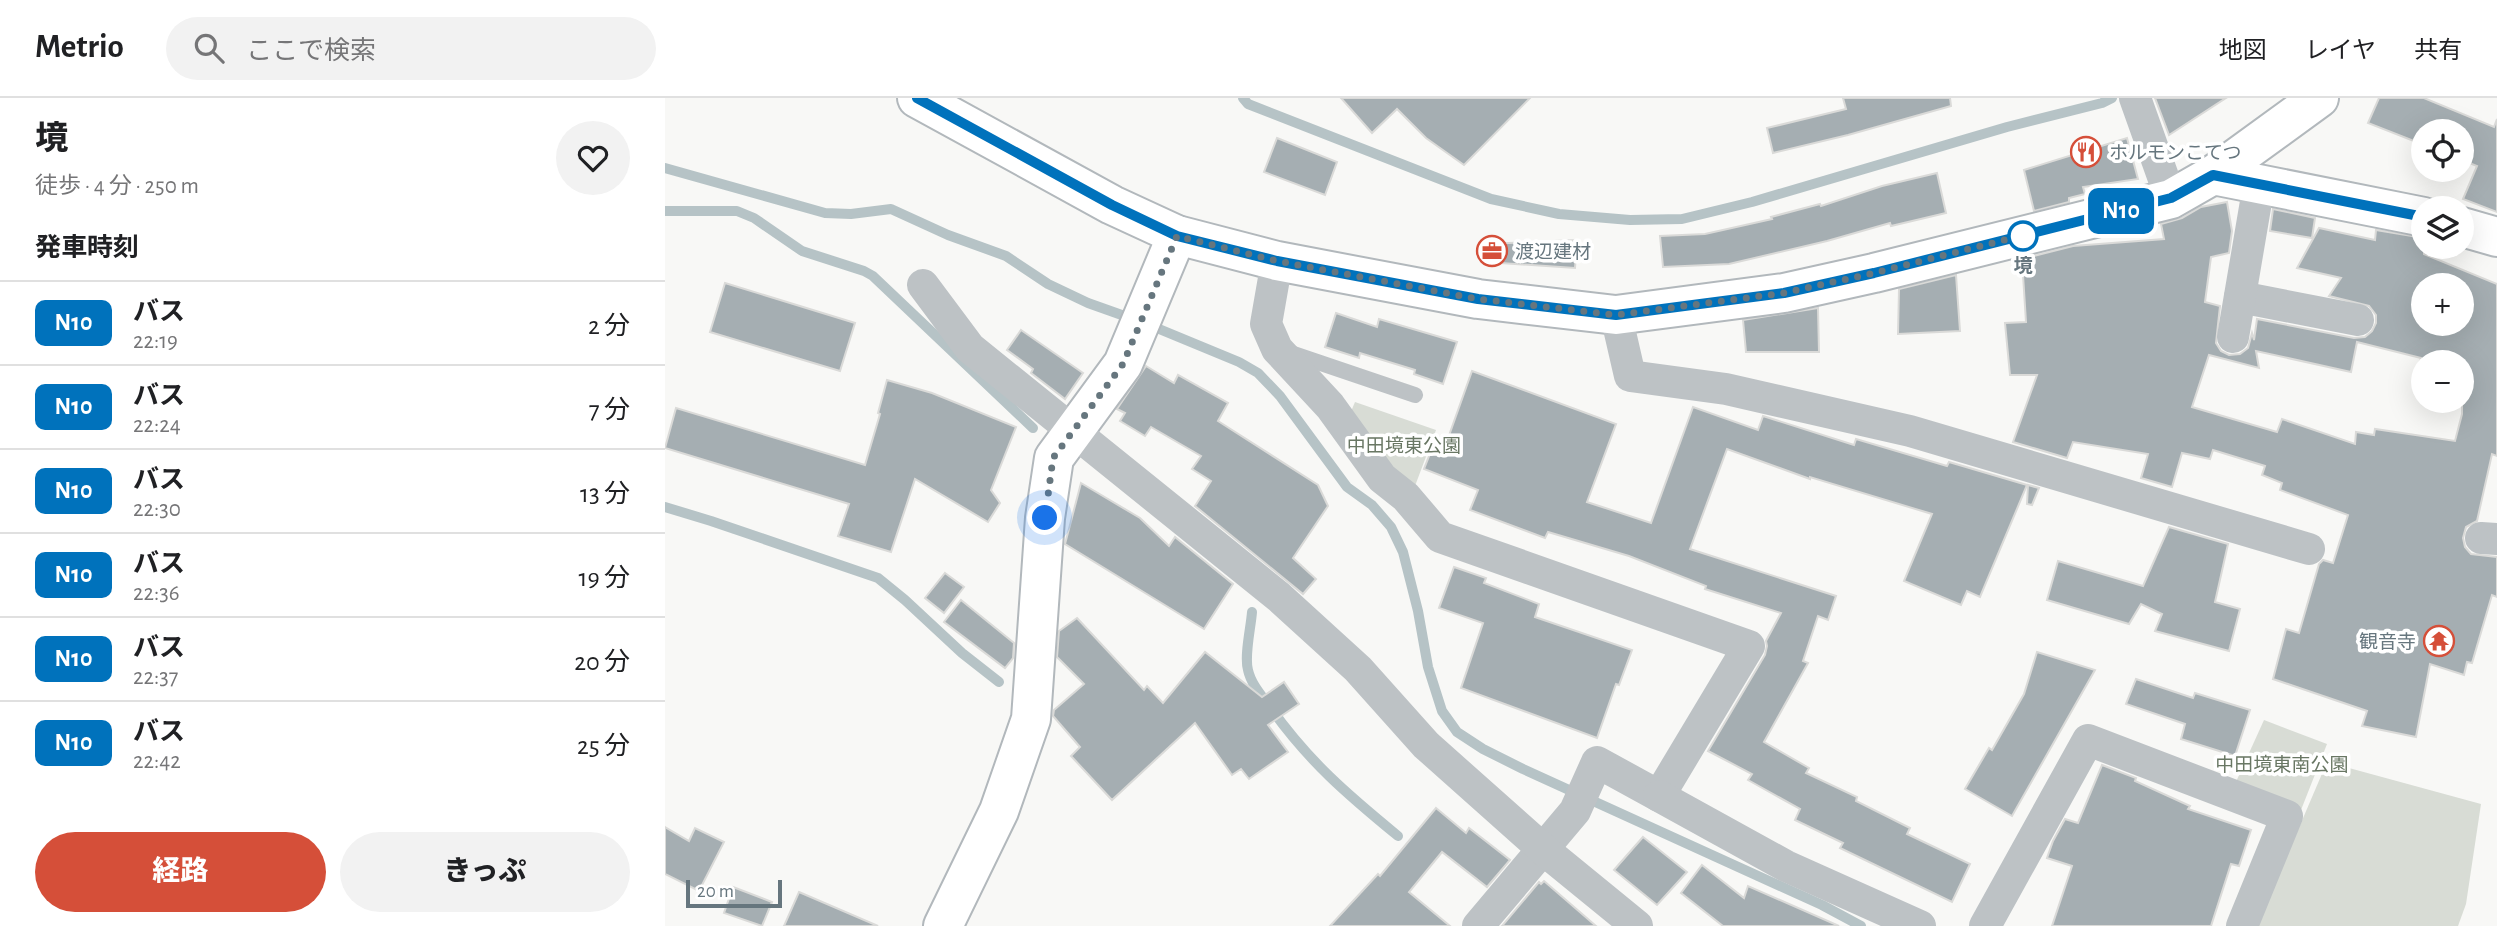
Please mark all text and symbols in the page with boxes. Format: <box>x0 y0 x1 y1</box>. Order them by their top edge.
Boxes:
search box <box>166 17 656 80</box>
icon: search <box>190 29 228 67</box>
text: Metrio <box>35 31 124 64</box>
text: ここで検索 <box>246 38 376 64</box>
text: 地図 <box>2219 39 2267 63</box>
text: レイヤ <box>2305 39 2376 63</box>
text: 共有 <box>2414 39 2462 63</box>
map controls <box>2411 119 2474 413</box>
button: locate <box>2411 119 2474 182</box>
button: heart <box>556 121 630 195</box>
text: 境 <box>35 123 68 156</box>
restaurant icon: ホルモンこてつ <box>2069 135 2103 169</box>
place label: ホルモンこてつ <box>2109 144 2242 163</box>
text: 徒歩 · 4 分 · 250 m <box>35 175 199 198</box>
line badge: N10 <box>2081 188 2161 234</box>
button: layers <box>2411 196 2474 259</box>
text: N10 <box>2102 199 2140 223</box>
marker: 境 <box>2008 221 2038 251</box>
office icon: 渡辺建材 <box>1475 234 1509 268</box>
text: 発車時刻 <box>35 235 139 261</box>
place label: 渡辺建材 <box>1515 241 1591 262</box>
place label: 境 <box>2013 256 2033 276</box>
button: + <box>2411 273 2474 336</box>
text: バス <box>133 299 185 325</box>
text: N10 <box>55 311 92 335</box>
text: 2 分 <box>588 313 630 339</box>
text: 22:19 <box>133 330 178 353</box>
button: − <box>2411 350 2474 413</box>
text: バス <box>133 383 185 409</box>
text: N10 <box>55 395 92 419</box>
text: 7 分 <box>589 397 630 423</box>
text: 22:24 <box>133 414 181 437</box>
park label: 中田境東公園 <box>1347 435 1461 456</box>
text: バス <box>133 467 185 493</box>
text: N10 <box>55 479 92 503</box>
text: 13 分 <box>580 481 630 507</box>
text: 22:30 <box>133 498 181 521</box>
your location <box>1027 500 1062 535</box>
text: バス <box>133 551 185 577</box>
text: N10 <box>55 563 92 587</box>
text: 19 分 <box>579 565 630 591</box>
text: 22:36 <box>133 582 179 605</box>
temple icon: 観音寺 <box>2422 624 2456 658</box>
place label: 観音寺 <box>2359 632 2416 652</box>
text: バス <box>133 635 185 661</box>
text: N10 <box>55 647 92 671</box>
text: 20 分 <box>574 649 630 675</box>
text: 22:37 <box>133 666 178 689</box>
text: バス <box>133 719 185 745</box>
text: N10 <box>55 731 92 755</box>
text: 25 分 <box>577 733 630 759</box>
text: 22:42 <box>133 750 181 773</box>
park label: 中田境東南公園 <box>2215 754 2349 775</box>
button: 経路 <box>35 832 326 912</box>
button: きっぷ <box>340 832 630 912</box>
scale bar <box>686 877 782 909</box>
text: 20 m <box>697 882 734 901</box>

